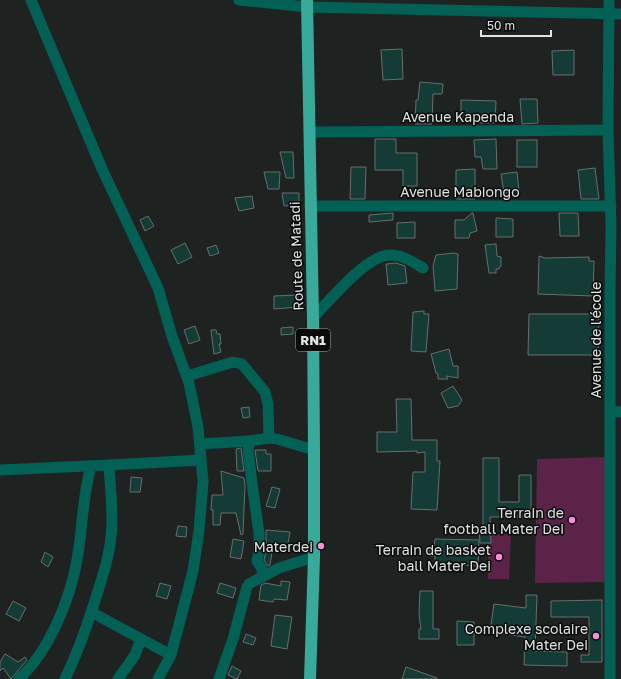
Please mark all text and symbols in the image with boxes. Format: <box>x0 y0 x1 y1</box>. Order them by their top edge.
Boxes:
scale bar <box>481 12 551 38</box>
text: 50 m <box>487 18 515 33</box>
street label: Avenue Kapenda <box>402 108 514 125</box>
street label: Avenue Mabiongo <box>400 183 520 200</box>
street label: Route de Matadi <box>286 201 306 311</box>
street label: Avenue de l'école <box>587 282 604 398</box>
road number: RN1 <box>296 329 330 351</box>
place label: Terrain de football Mater Dei <box>443 504 564 537</box>
marker: Terrain de football Mater Dei <box>567 515 577 525</box>
place label: Materdei <box>254 538 313 555</box>
marker: Materdei <box>316 541 326 551</box>
place label: Terrain de basket ball Mater Dei <box>375 541 491 574</box>
marker: Terrain de basket ball Mater Dei <box>494 552 504 562</box>
place label: Complexe scolaire Mater Dei <box>465 620 588 653</box>
marker: Complexe scolaire Mater Dei <box>591 631 601 641</box>

